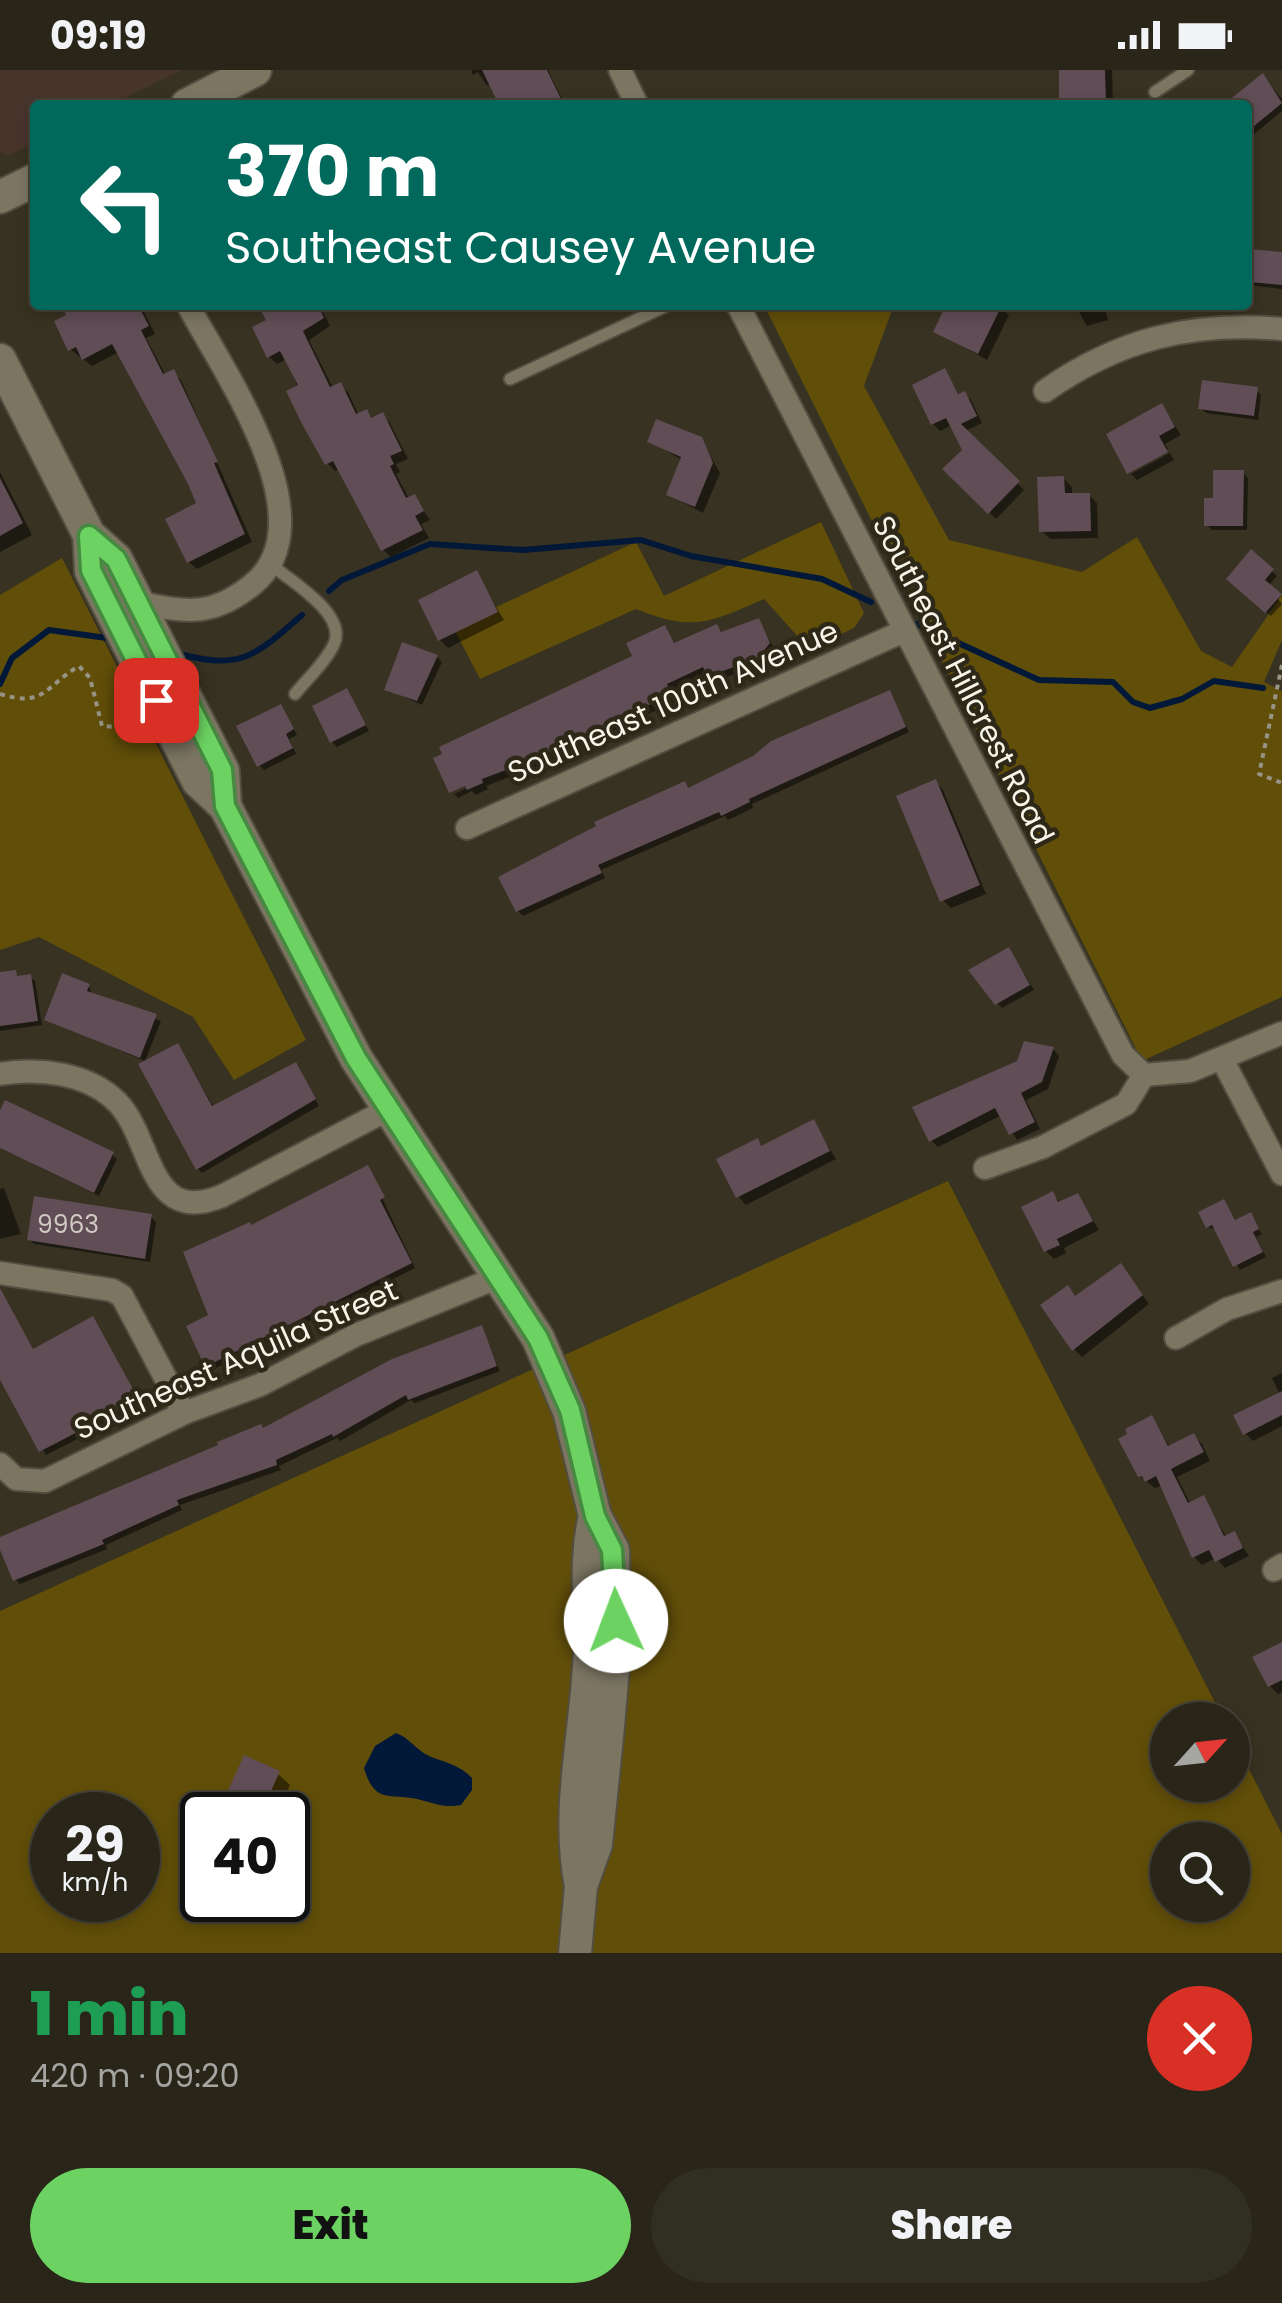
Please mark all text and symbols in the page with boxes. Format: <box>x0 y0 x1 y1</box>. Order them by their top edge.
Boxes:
text: 09:19 <box>50 9 147 62</box>
text: 370 m <box>225 122 439 221</box>
icon: left <box>60 140 190 270</box>
text: Southeast Causey Avenue <box>225 216 816 279</box>
street label: Southeast Hillcrest Road <box>862 508 1065 851</box>
street label: Southeast 100th Avenue <box>501 609 845 794</box>
pin <box>114 658 199 743</box>
icon: arrive <box>129 673 184 728</box>
house number: 9963 <box>37 1207 99 1242</box>
street label: Southeast Aquila Street <box>67 1269 405 1450</box>
position arrow <box>564 1569 668 1673</box>
north arrow <box>1150 1702 1250 1802</box>
map controls <box>1150 1702 1250 1922</box>
speed limit sign: 40 <box>180 1792 310 1922</box>
text: 29 <box>65 1809 125 1880</box>
button: search <box>1150 1822 1250 1922</box>
text: km/h <box>62 1865 128 1900</box>
text: 1 min <box>30 1972 188 2056</box>
button: close <box>1147 1986 1252 2091</box>
text: 420 m · 09:20 <box>30 2053 240 2098</box>
button: Exit <box>30 2168 631 2283</box>
button: Share <box>651 2168 1252 2283</box>

